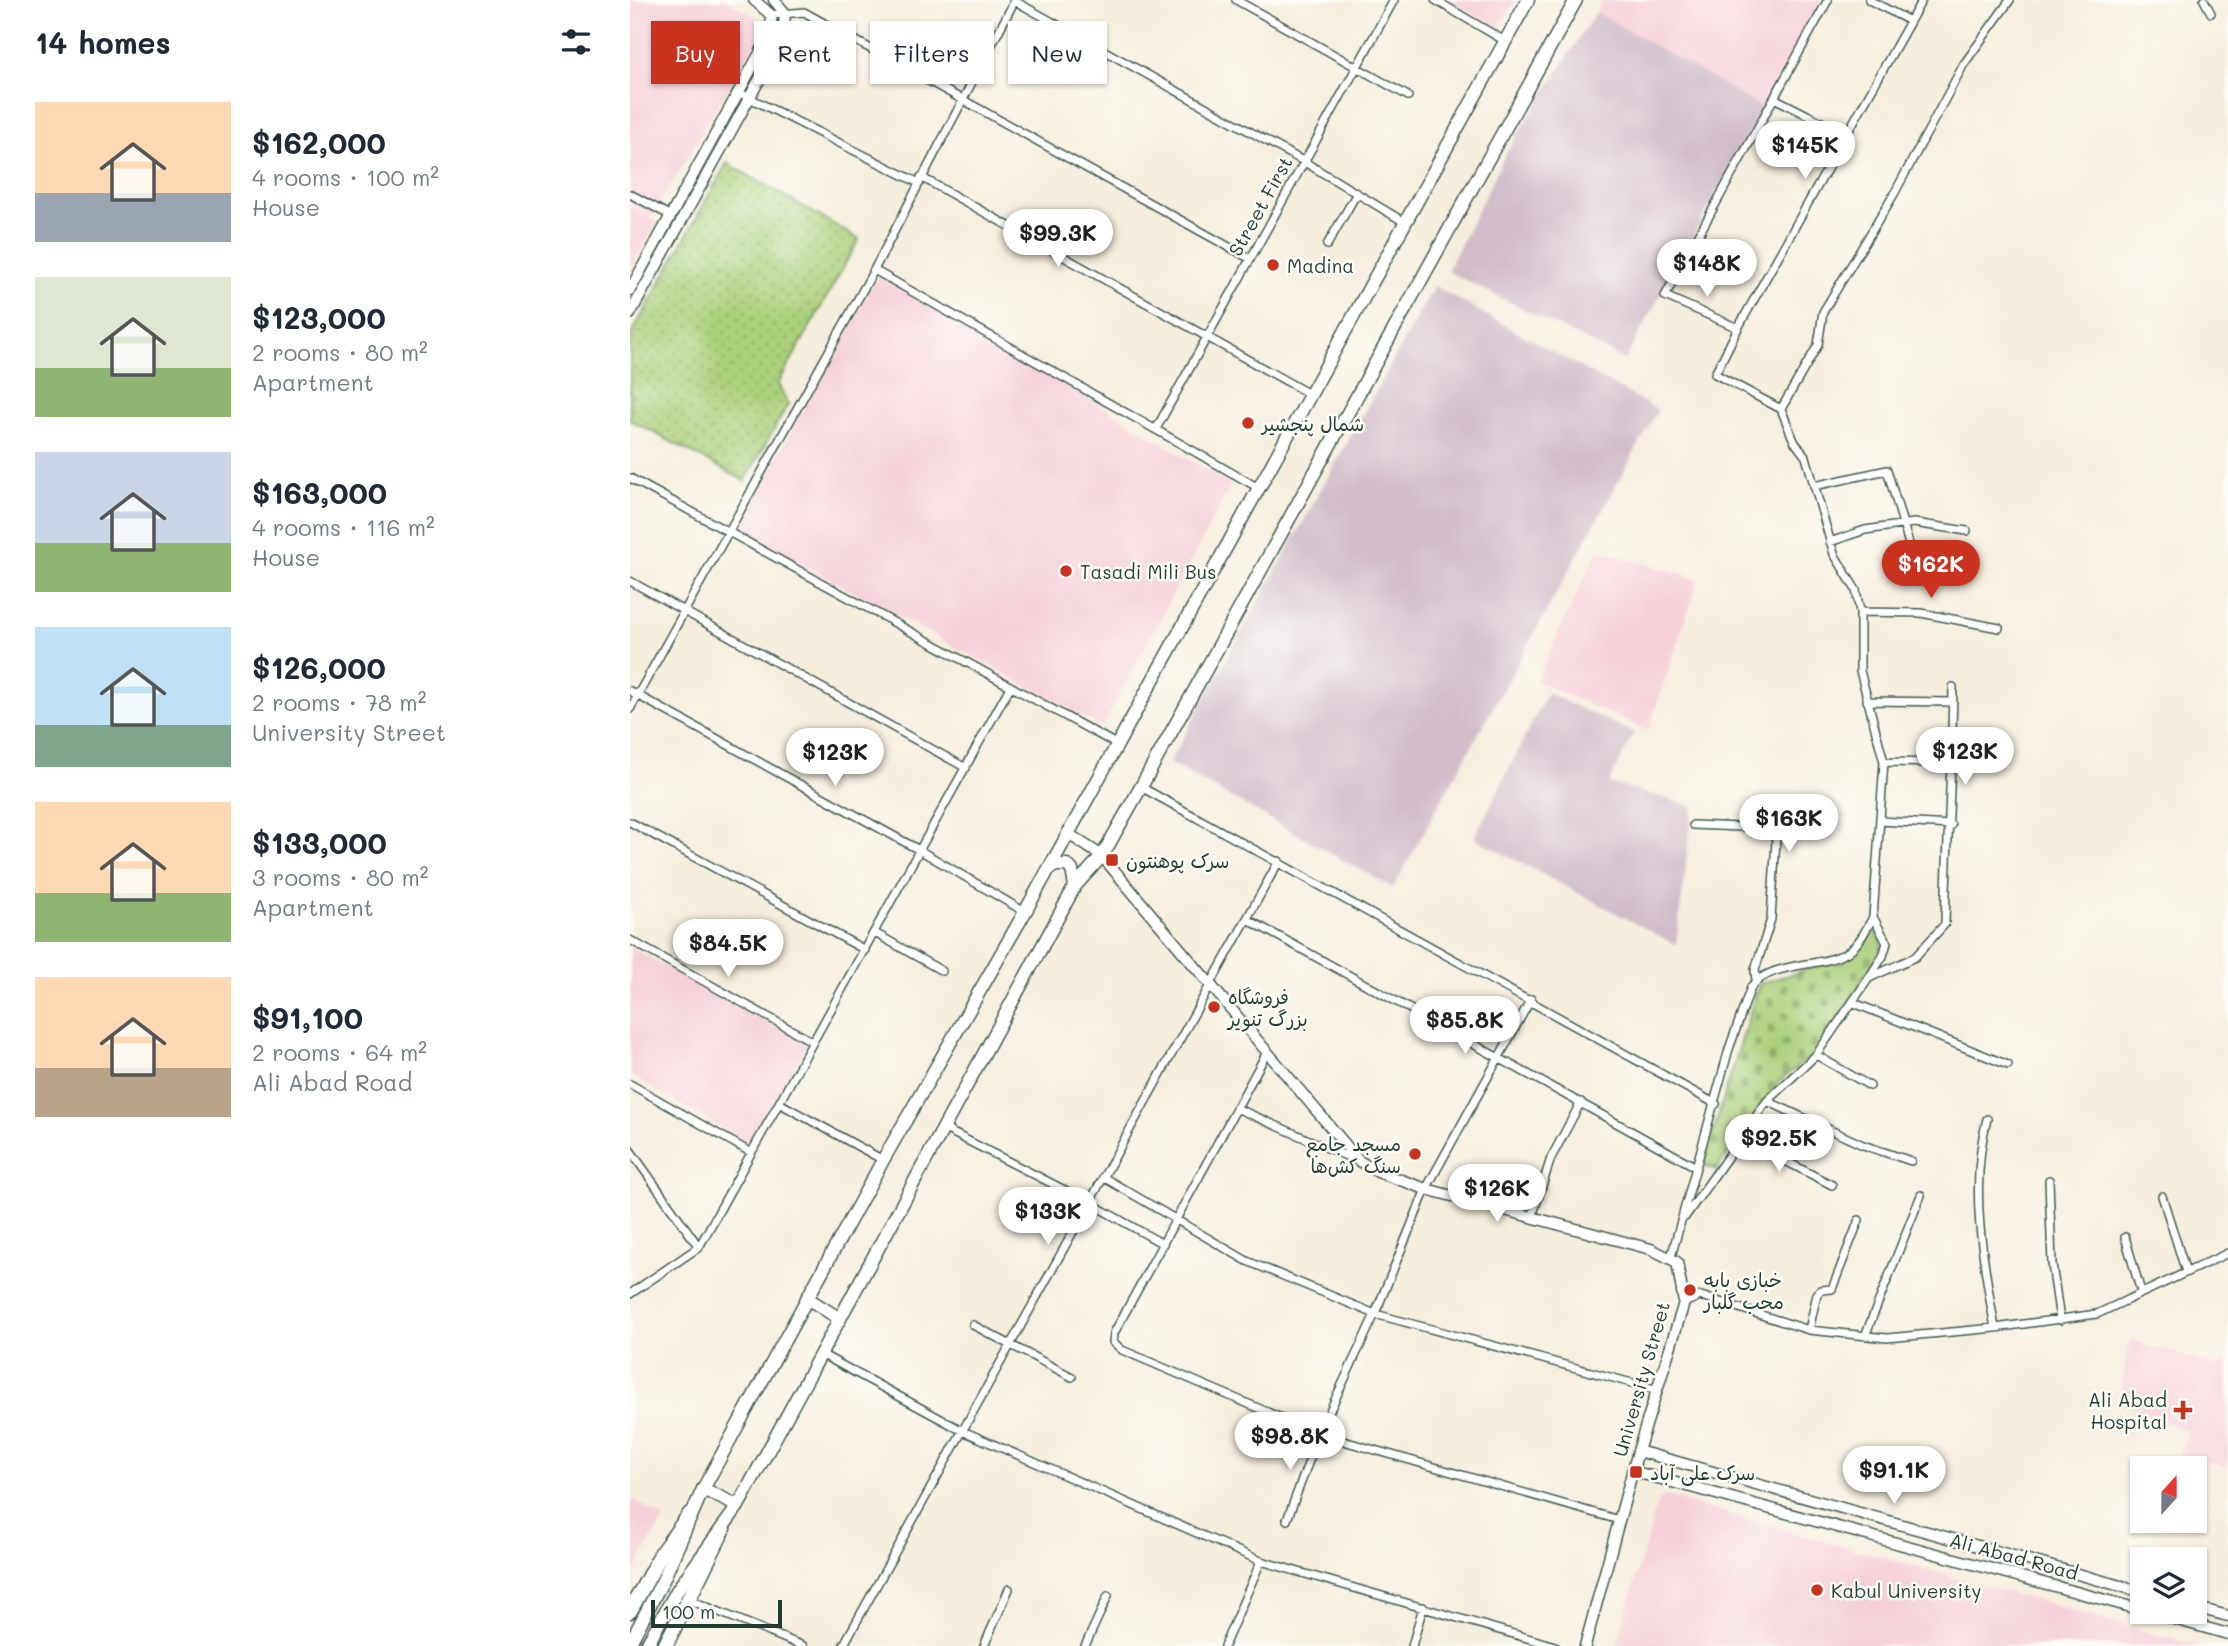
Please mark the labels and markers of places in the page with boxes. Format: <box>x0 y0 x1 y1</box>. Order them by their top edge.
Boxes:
pin: $145K <box>1756 122 1854 181</box>
pin: $99.3K <box>1001 210 1115 269</box>
pin: $148K <box>1658 240 1756 299</box>
place label: Madina <box>1287 253 1354 278</box>
marker: Madina <box>1265 257 1281 273</box>
place label: شمال پنجشیر <box>1260 411 1364 437</box>
marker: شمال پنجشیر <box>1240 415 1256 431</box>
pin: $162K <box>1882 540 1980 600</box>
place label: Tasadi Mili Bus <box>1080 559 1216 584</box>
marker: Tasadi Mili Bus <box>1058 563 1074 579</box>
pin: $123K <box>786 728 884 788</box>
pin: $123K <box>1916 728 2014 787</box>
pin: $163K <box>1740 794 1838 854</box>
place label: سرک پوهنتون <box>1126 848 1230 874</box>
marker: سرک پوهنتون <box>1104 852 1120 868</box>
pin: $84.5K <box>671 920 785 979</box>
place label: فروشگاه بزرگ تنویر <box>1226 984 1308 1032</box>
pin: $85.8K <box>1408 996 1522 1056</box>
marker: فروشگاه بزرگ تنویر <box>1206 999 1222 1015</box>
pin: $92.5K <box>1722 1114 1836 1174</box>
place label: مسجد جامع سنگ کش‌ها <box>1306 1131 1401 1178</box>
marker: مسجد جامع سنگ کش‌ها <box>1407 1146 1423 1162</box>
pin: $126K <box>1448 1164 1546 1224</box>
pin: $133K <box>999 1188 1097 1247</box>
place label: خبازی بابه محب گلبار <box>1702 1267 1784 1314</box>
marker: خبازی بابه محب گلبار <box>1682 1282 1698 1298</box>
place label: Ali Abad Hospital <box>2088 1387 2167 1434</box>
marker: Ali Abad Hospital <box>2173 1400 2193 1420</box>
pin: $98.8K <box>1233 1412 1347 1472</box>
pin: $91.1K <box>1837 1446 1951 1506</box>
place label: سرک علی آباد <box>1650 1460 1755 1486</box>
marker: سرک علی آباد <box>1628 1464 1644 1480</box>
place label: Kabul University <box>1831 1578 1981 1603</box>
marker: Kabul University <box>1809 1582 1825 1598</box>

